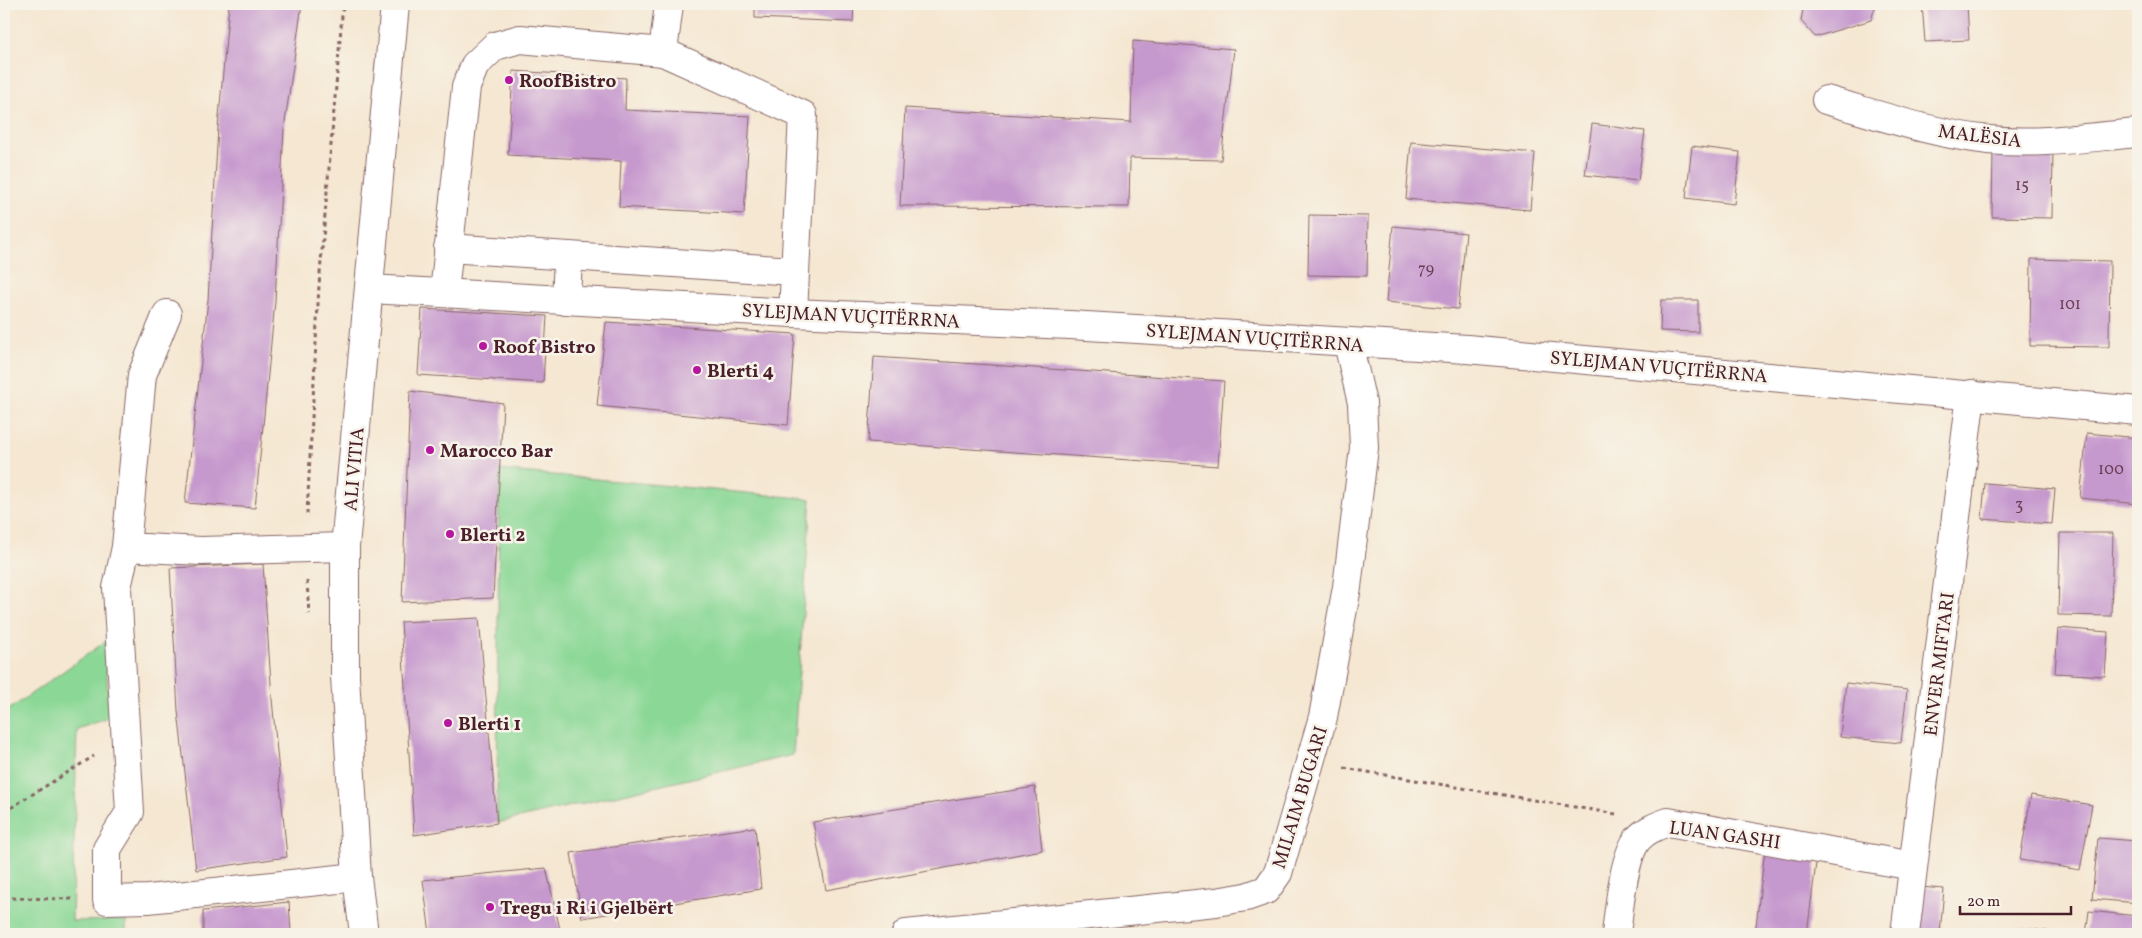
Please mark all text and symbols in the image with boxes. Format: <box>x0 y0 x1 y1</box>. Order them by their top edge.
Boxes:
place label: RoofBistro <box>519 69 616 95</box>
marker: RoofBistro <box>503 74 515 86</box>
street label: MALËSIA <box>1937 119 2023 155</box>
house number: 15 <box>2015 175 2029 197</box>
house number: 79 <box>1418 259 1434 281</box>
house number: 101 <box>2059 294 2081 316</box>
street label: SYLEJMAN VUÇITËRRNA <box>741 298 961 336</box>
street label: SYLEJMAN VUÇITËRRNA <box>1145 318 1365 360</box>
place label: Roof Bistro <box>493 335 596 361</box>
marker: Roof Bistro <box>477 340 489 352</box>
street label: SYLEJMAN VUÇITËRRNA <box>1549 346 1769 390</box>
place label: Blerti 4 <box>707 359 774 385</box>
marker: Blerti 4 <box>691 364 703 376</box>
street label: ALI VITIA <box>338 426 372 512</box>
place label: Marocco Bar <box>440 439 553 465</box>
marker: Marocco Bar <box>424 444 436 456</box>
house number: 100 <box>2098 459 2124 481</box>
house number: 3 <box>2015 495 2023 517</box>
place label: Blerti 2 <box>460 523 526 549</box>
marker: Blerti 2 <box>444 528 456 540</box>
street label: ENVER MIFTARI <box>1918 591 1962 738</box>
place label: Blerti 1 <box>458 712 521 738</box>
marker: Blerti 1 <box>442 717 454 729</box>
street label: MILAIM BUGARI <box>1267 723 1335 872</box>
street label: LUAN GASHI <box>1667 815 1782 857</box>
scale bar <box>1960 883 2071 915</box>
text: 20 m <box>1967 892 2000 913</box>
place label: Tregu i Ri i Gjelbërt <box>500 896 674 922</box>
marker: Tregu i Ri i Gjelbërt <box>484 901 496 913</box>

